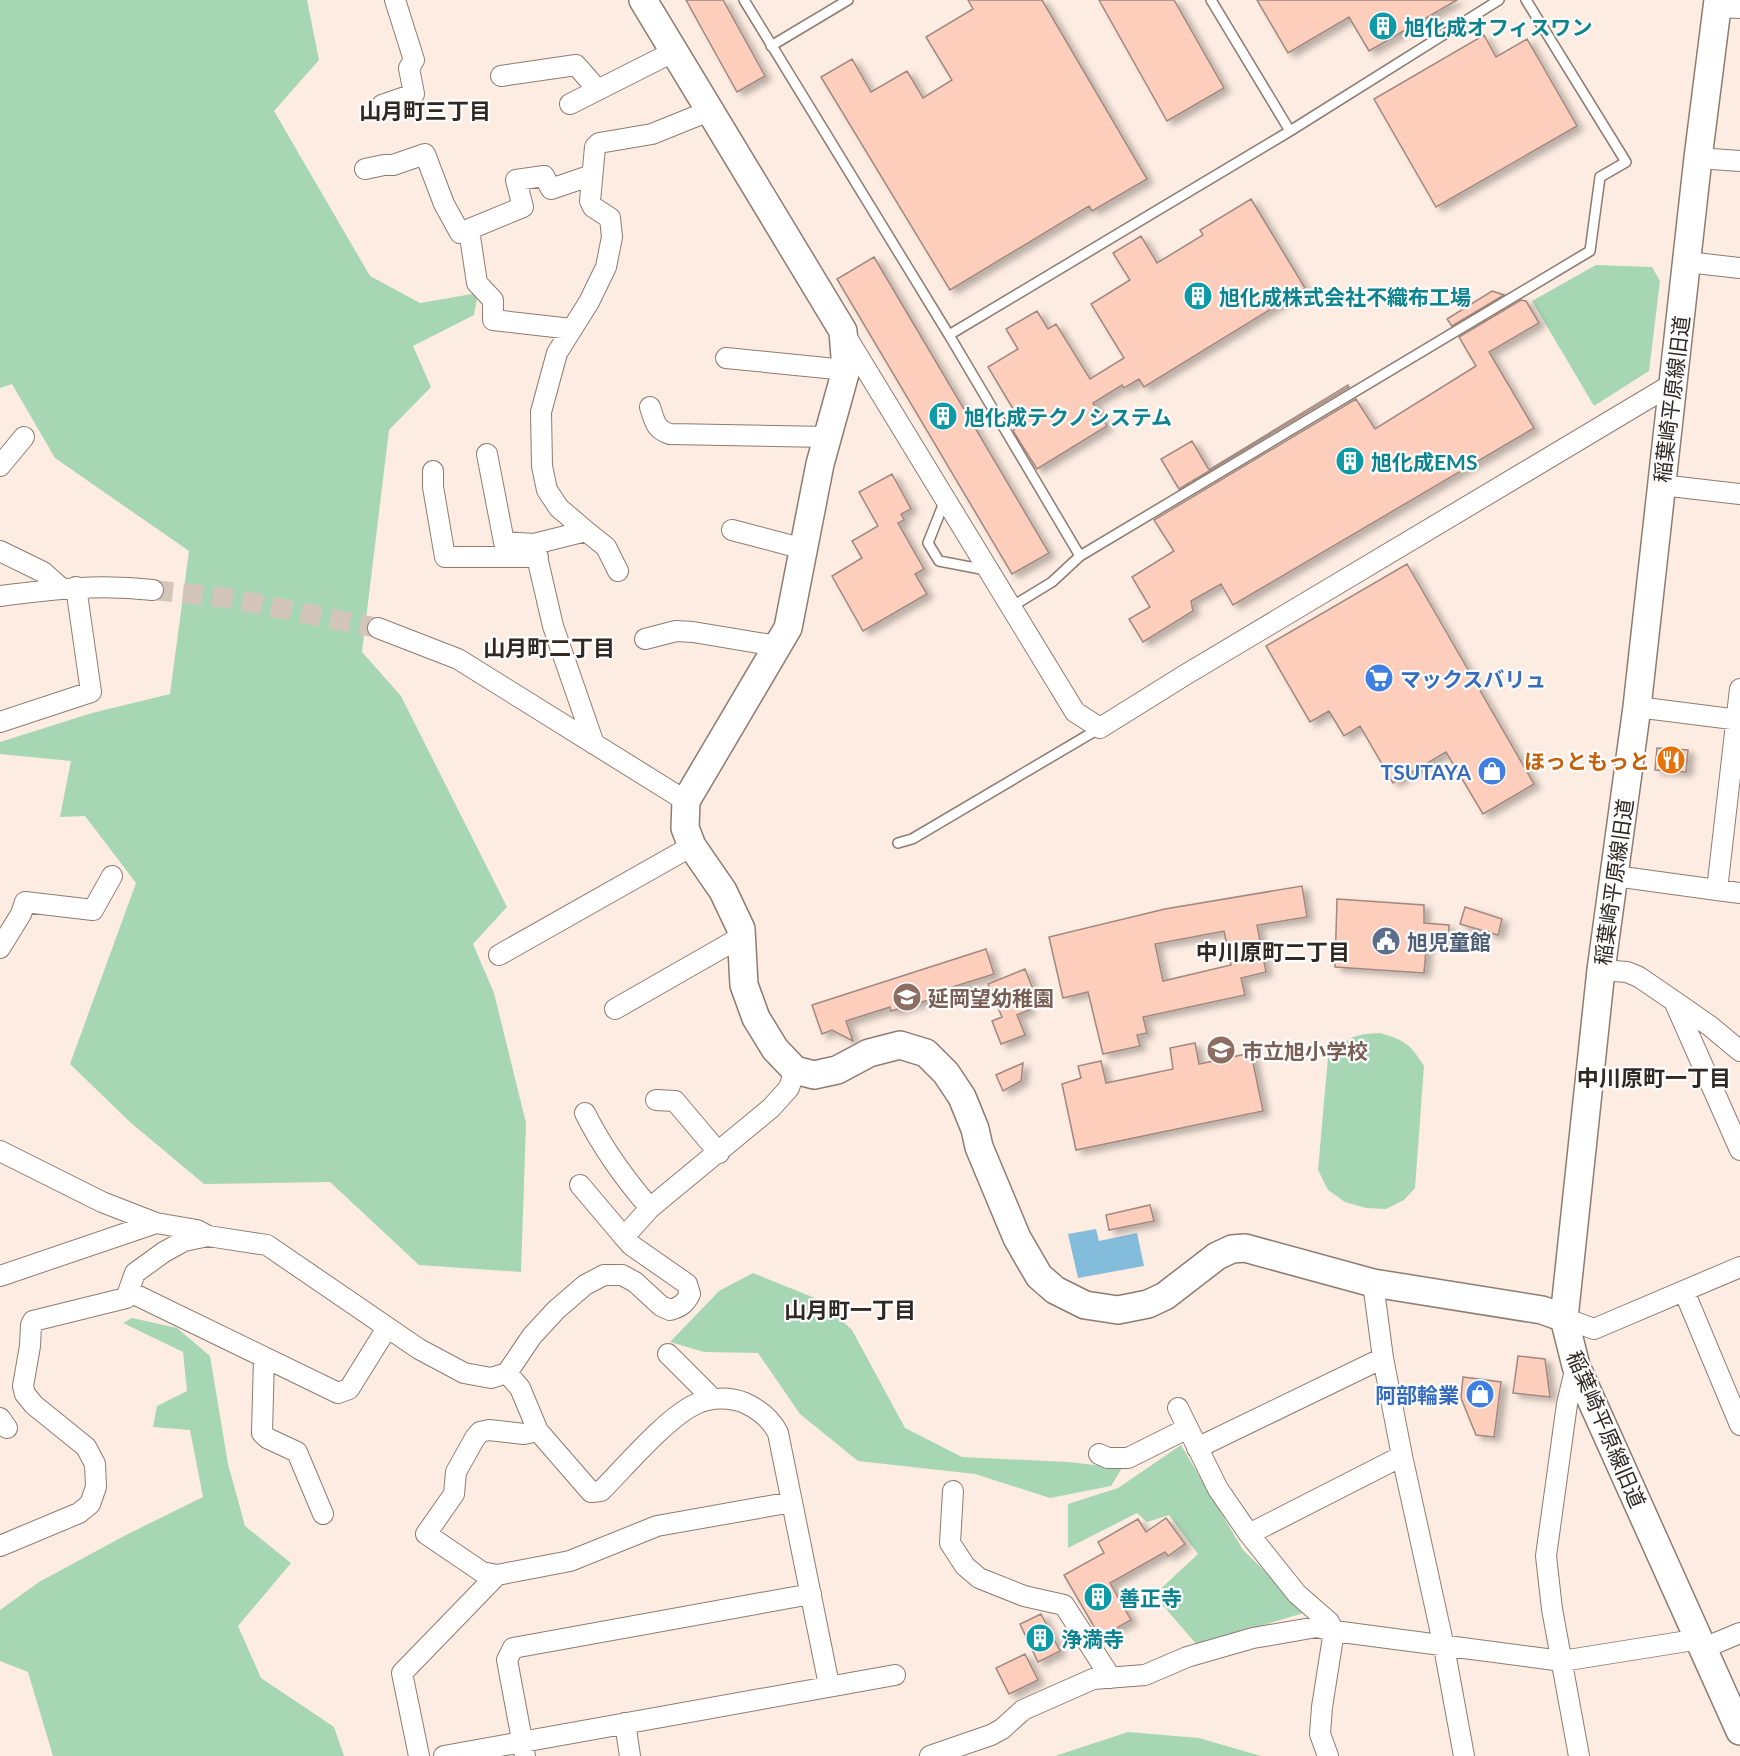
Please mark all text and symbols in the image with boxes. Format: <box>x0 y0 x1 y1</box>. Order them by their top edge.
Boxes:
building icon: 旭化成オフィスワン <box>1367 10 1399 42</box>
place label: 旭化成オフィスワン <box>1404 14 1593 39</box>
district label: 山月町三丁目 <box>359 97 491 124</box>
building icon: 旭化成株式会社不織布工場 <box>1182 280 1214 312</box>
place label: 旭化成株式会社不織布工場 <box>1219 284 1471 309</box>
street label: 稲葉崎平原線旧道 <box>1648 314 1694 484</box>
building icon: 旭化成テクノシステム <box>927 400 959 432</box>
place label: 旭化成テクノシステム <box>964 404 1172 429</box>
building icon: 旭化成EMS <box>1334 445 1366 477</box>
place label: 旭化成EMS <box>1371 449 1477 474</box>
district label: 山月町二丁目 <box>483 634 615 661</box>
supermarket icon: マックスバリュ <box>1363 662 1395 694</box>
place label: マックスバリュ <box>1400 666 1546 691</box>
restaurant icon: ほっともっと <box>1655 744 1687 776</box>
place label: ほっともっと <box>1524 748 1650 773</box>
shop icon: TSUTAYA <box>1476 755 1508 787</box>
place label: TSUTAYA <box>1381 759 1471 784</box>
street label: 稲葉崎平原線旧道 <box>1589 797 1637 967</box>
public building icon: 旭児童館 <box>1370 925 1402 957</box>
place label: 旭児童館 <box>1407 929 1491 954</box>
district label: 中川原町二丁目 <box>1196 938 1350 965</box>
school or university icon: 延岡望幼稚園 <box>891 981 923 1013</box>
place label: 延岡望幼稚園 <box>928 985 1054 1010</box>
school or university icon: 市立旭小学校 <box>1205 1034 1237 1066</box>
place label: 市立旭小学校 <box>1242 1038 1368 1063</box>
district label: 中川原町一丁目 <box>1577 1064 1731 1091</box>
district label: 山月町一丁目 <box>784 1296 916 1323</box>
street label: 稲葉崎平原線旧道 <box>1563 1347 1651 1511</box>
shop icon: 阿部輪業 <box>1464 1378 1496 1410</box>
place label: 阿部輪業 <box>1375 1382 1459 1407</box>
building icon: 善正寺 <box>1082 1581 1114 1613</box>
place label: 善正寺 <box>1119 1585 1182 1610</box>
building icon: 浄満寺 <box>1024 1622 1056 1654</box>
place label: 浄満寺 <box>1061 1626 1124 1651</box>

